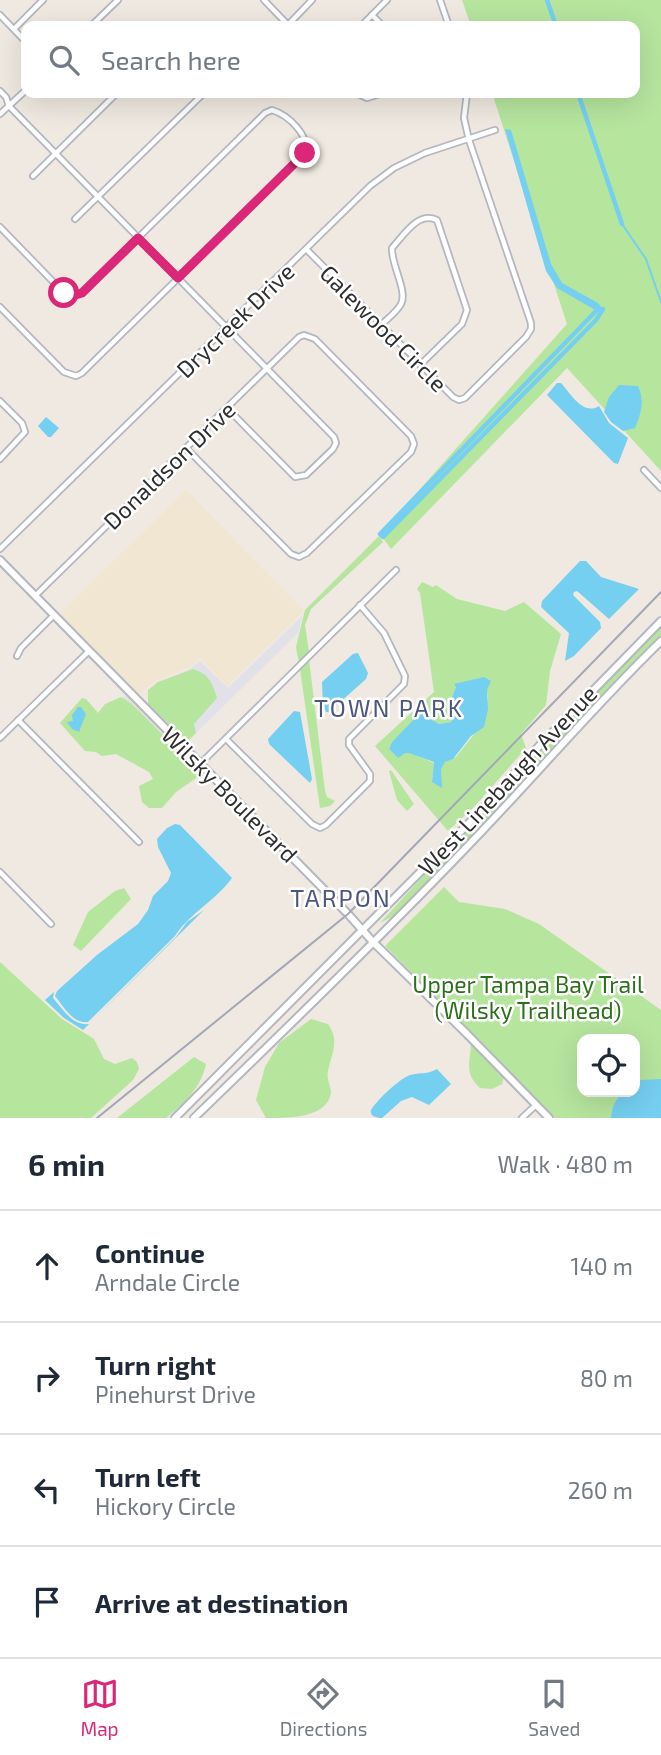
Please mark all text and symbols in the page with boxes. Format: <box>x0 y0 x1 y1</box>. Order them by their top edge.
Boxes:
search box <box>21 21 640 98</box>
icon: search <box>45 41 83 79</box>
text: Search here <box>101 44 241 75</box>
route end <box>289 137 320 168</box>
street label: Drycreek Drive <box>170 257 300 383</box>
street label: Galewood Circle <box>315 259 453 397</box>
route start <box>48 277 79 308</box>
street label: Donaldson Drive <box>97 395 241 535</box>
street label: West Linebaugh Avenue <box>412 679 602 881</box>
district label: TOWN PARK <box>314 693 464 722</box>
street label: Wilsky Boulevard <box>156 720 304 868</box>
district label: TARPON <box>290 883 392 912</box>
park label: Upper Tampa Bay Trail (Wilsky Trailhead) <box>412 970 644 1024</box>
map controls <box>577 1034 640 1097</box>
button: locate <box>577 1034 640 1097</box>
text: 6 min <box>28 1146 105 1182</box>
text: Walk · 480 m <box>498 1150 633 1178</box>
text: Continue <box>95 1237 205 1268</box>
icon: ahead <box>28 1247 66 1285</box>
text: 140 m <box>571 1252 633 1280</box>
text: Arndale Circle <box>95 1268 240 1296</box>
text: Turn right <box>95 1349 216 1380</box>
icon: right <box>28 1359 66 1397</box>
text: 80 m <box>580 1364 633 1392</box>
text: Pinehurst Drive <box>95 1380 256 1408</box>
text: Turn left <box>95 1461 201 1492</box>
icon: left <box>28 1471 66 1509</box>
text: 260 m <box>568 1476 633 1504</box>
text: Hickory Circle <box>95 1492 236 1520</box>
icon: arrive <box>28 1583 66 1621</box>
text: Arrive at destination <box>95 1587 348 1618</box>
tab: Map <box>81 1675 119 1740</box>
tab: Directions <box>280 1675 367 1740</box>
tab: Saved <box>528 1675 580 1740</box>

